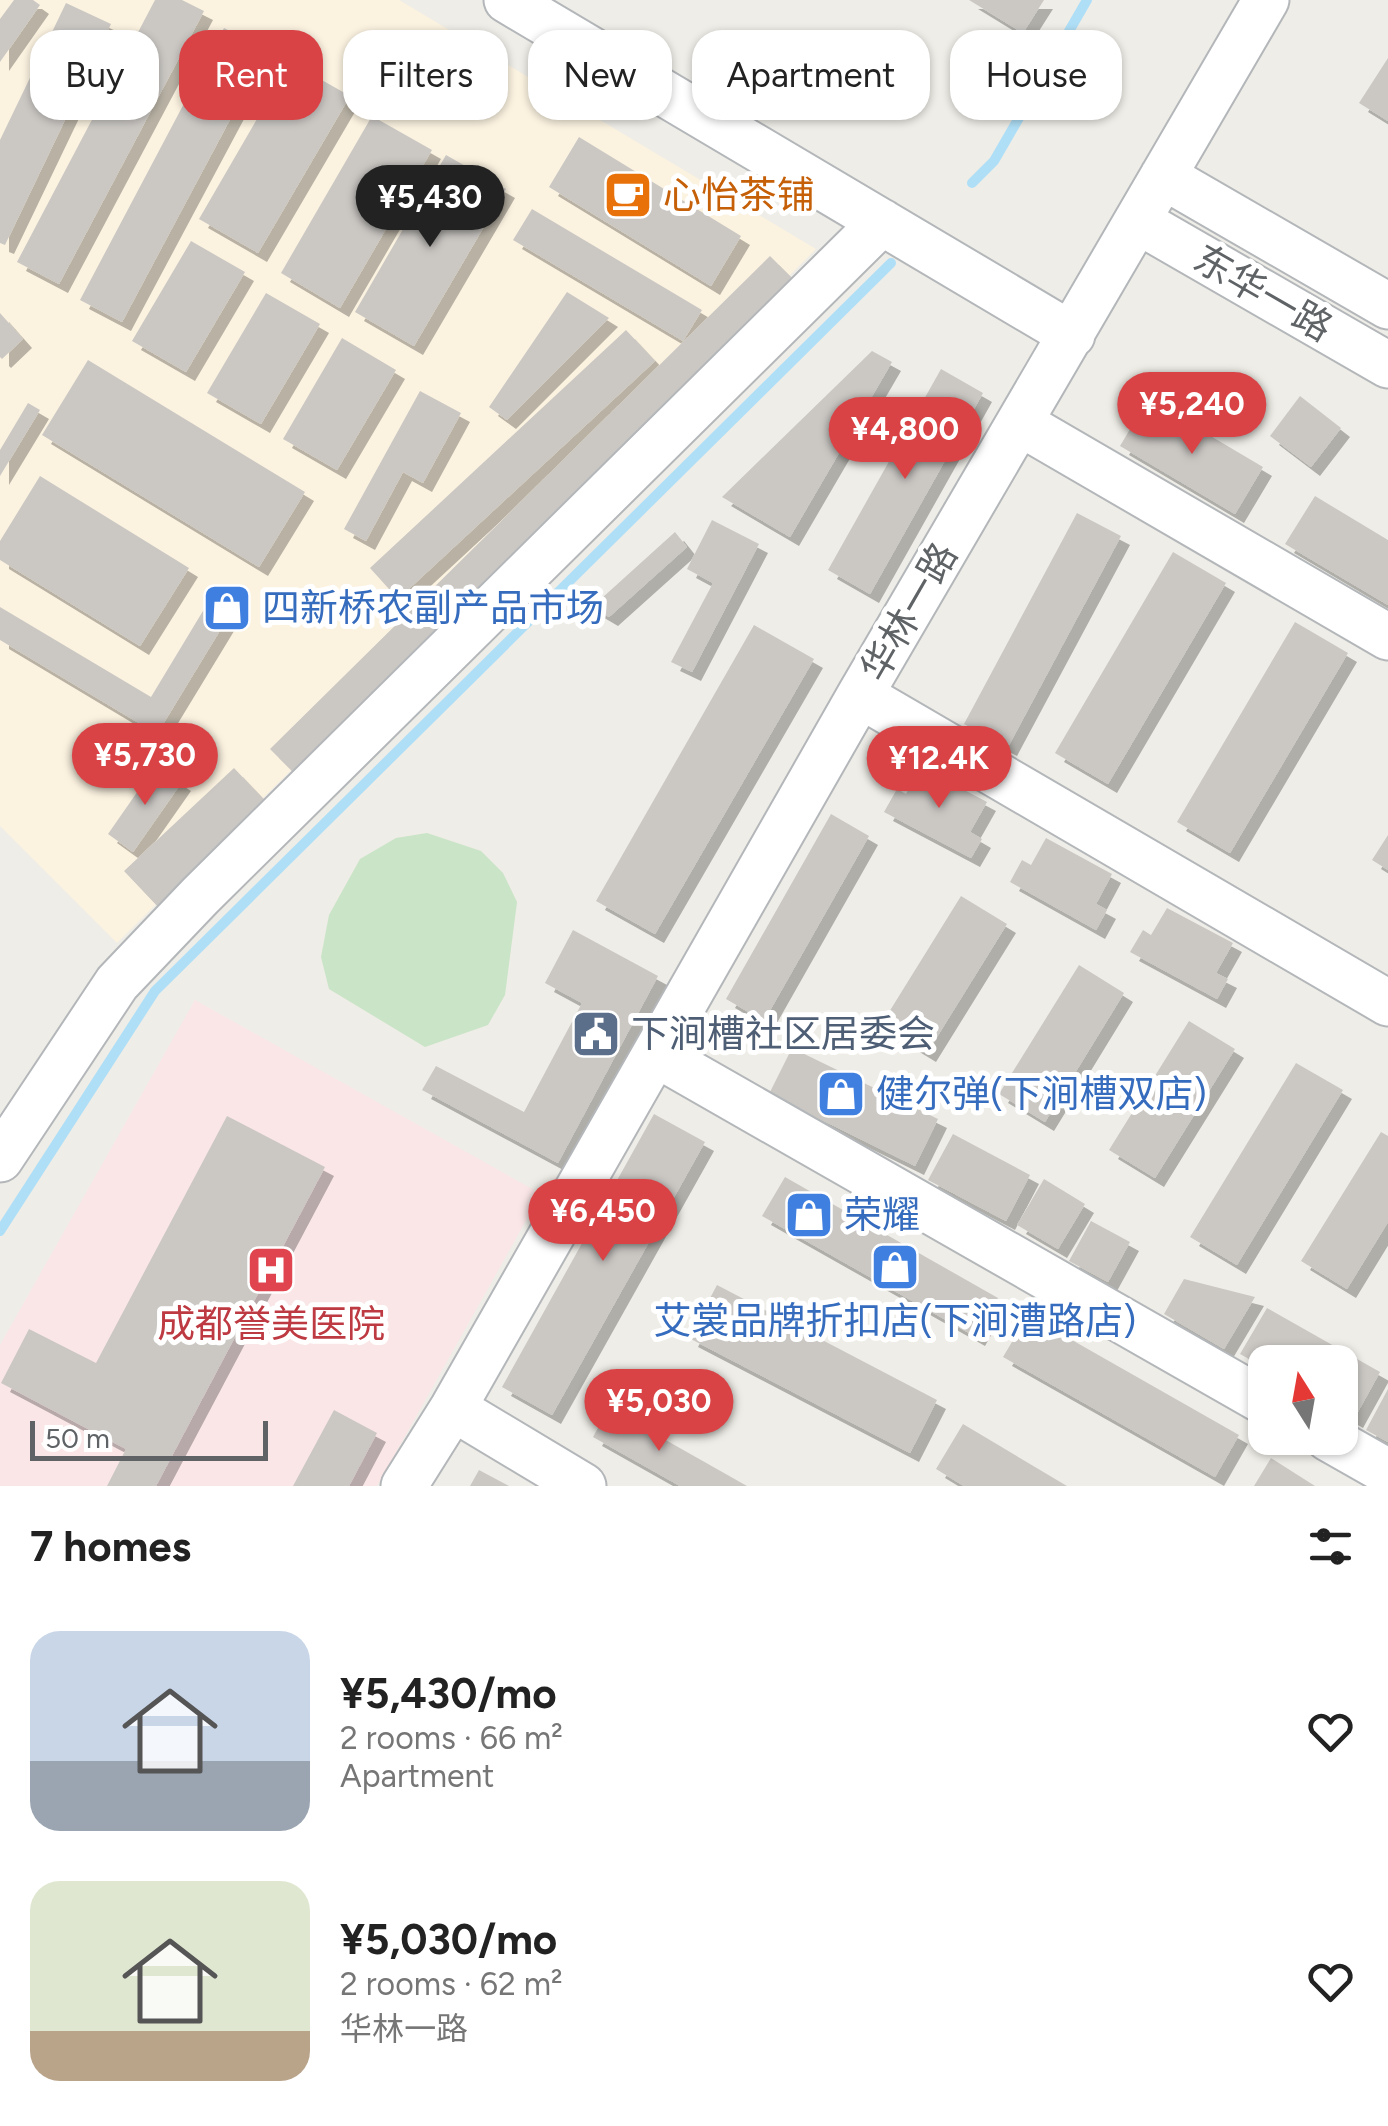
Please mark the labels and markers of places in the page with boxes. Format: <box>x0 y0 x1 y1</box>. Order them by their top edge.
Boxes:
pin: ¥5,430 <box>349 165 511 250</box>
cafe icon: 心怡茶铺 <box>602 169 654 221</box>
place label: 心怡茶铺 <box>663 172 815 218</box>
pin: ¥5,240 <box>1111 372 1273 457</box>
pin: ¥4,800 <box>824 397 986 482</box>
shop icon: 四新桥农副产品市场 <box>201 582 253 634</box>
place label: 四新桥农副产品市场 <box>262 585 604 631</box>
pin: ¥5,730 <box>64 723 226 808</box>
pin: ¥12.4K <box>858 726 1020 811</box>
public building icon: 下涧槽社区居委会 <box>570 1008 622 1060</box>
place label: 下涧槽社区居委会 <box>631 1011 935 1057</box>
shop icon: 健尔弹(下涧槽双店) <box>815 1068 867 1120</box>
place label: 健尔弹(下涧槽双店) <box>876 1071 1207 1117</box>
pin: ¥6,450 <box>522 1179 684 1264</box>
shop icon: 荣耀 <box>783 1189 835 1241</box>
place label: 荣耀 <box>844 1192 920 1238</box>
shop icon: 艾裳品牌折扣店(下涧漕路店) <box>869 1241 921 1293</box>
hospital icon: 成都誉美医院 <box>245 1244 297 1296</box>
place label: 艾裳品牌折扣店(下涧漕路店) <box>654 1298 1136 1344</box>
place label: 成都誉美医院 <box>157 1301 385 1347</box>
pin: ¥5,030 <box>578 1369 740 1454</box>

